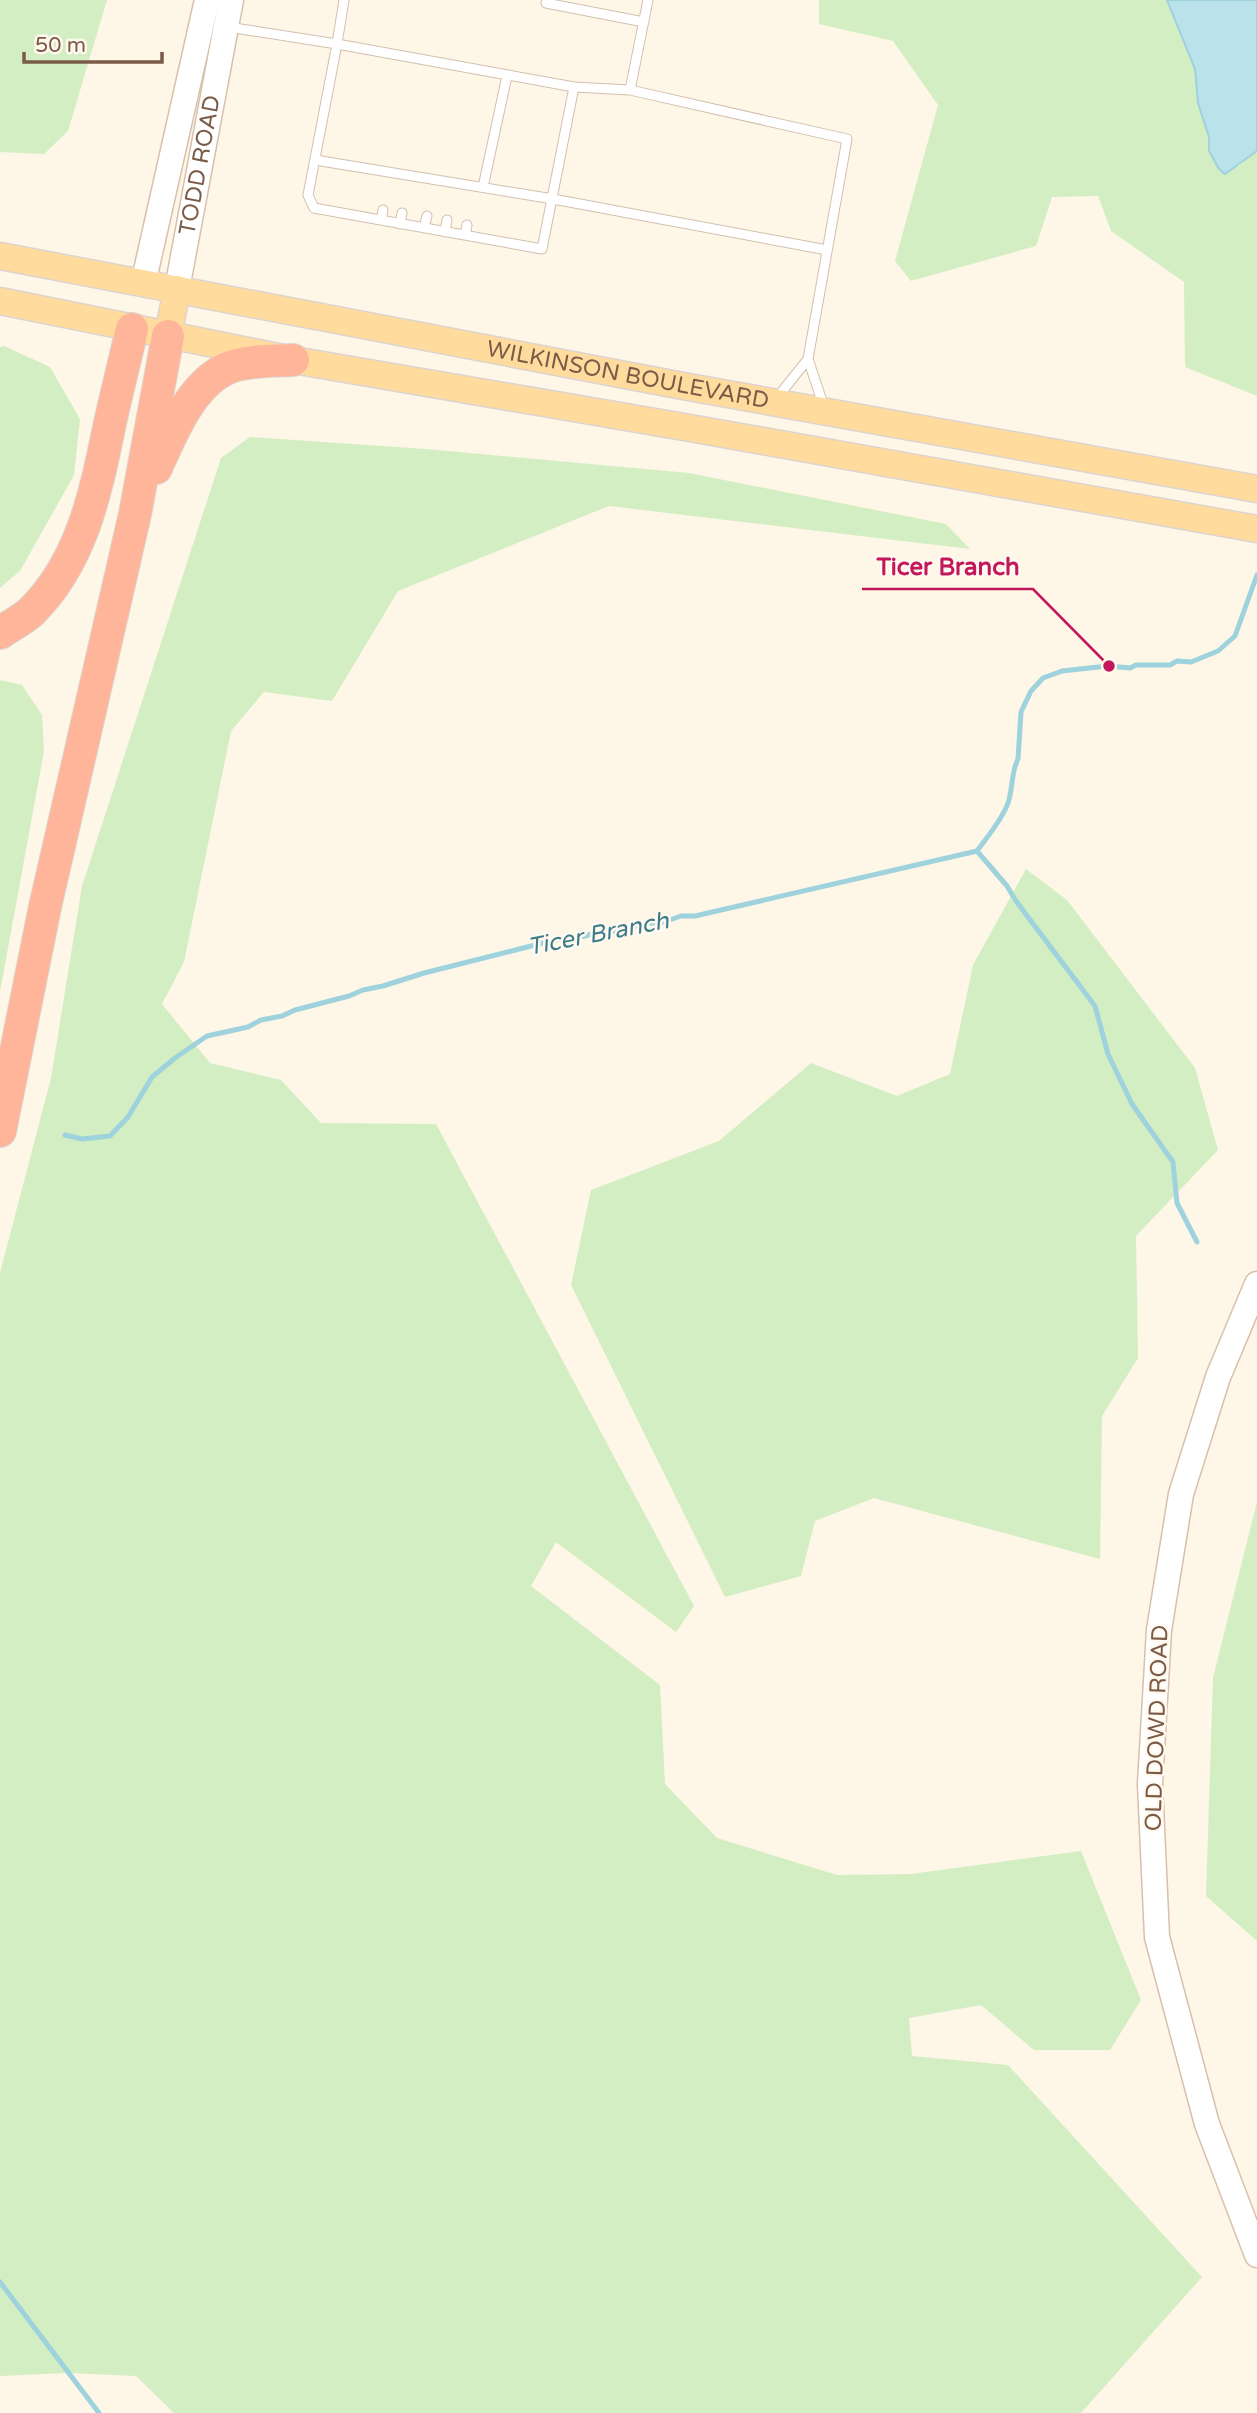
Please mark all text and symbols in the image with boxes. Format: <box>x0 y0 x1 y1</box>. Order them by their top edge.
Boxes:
scale bar <box>24 21 163 65</box>
text: 50 m <box>35 33 86 58</box>
street label: TODD ROAD <box>173 93 227 237</box>
street label: WILKINSON BOULEVARD <box>484 335 771 415</box>
callout: Ticer Branch <box>862 544 1033 589</box>
text: Ticer Branch <box>875 553 1020 582</box>
water label: Ticer Branch <box>525 906 672 962</box>
street label: OLD DOWD ROAD <box>1139 1624 1175 1832</box>

